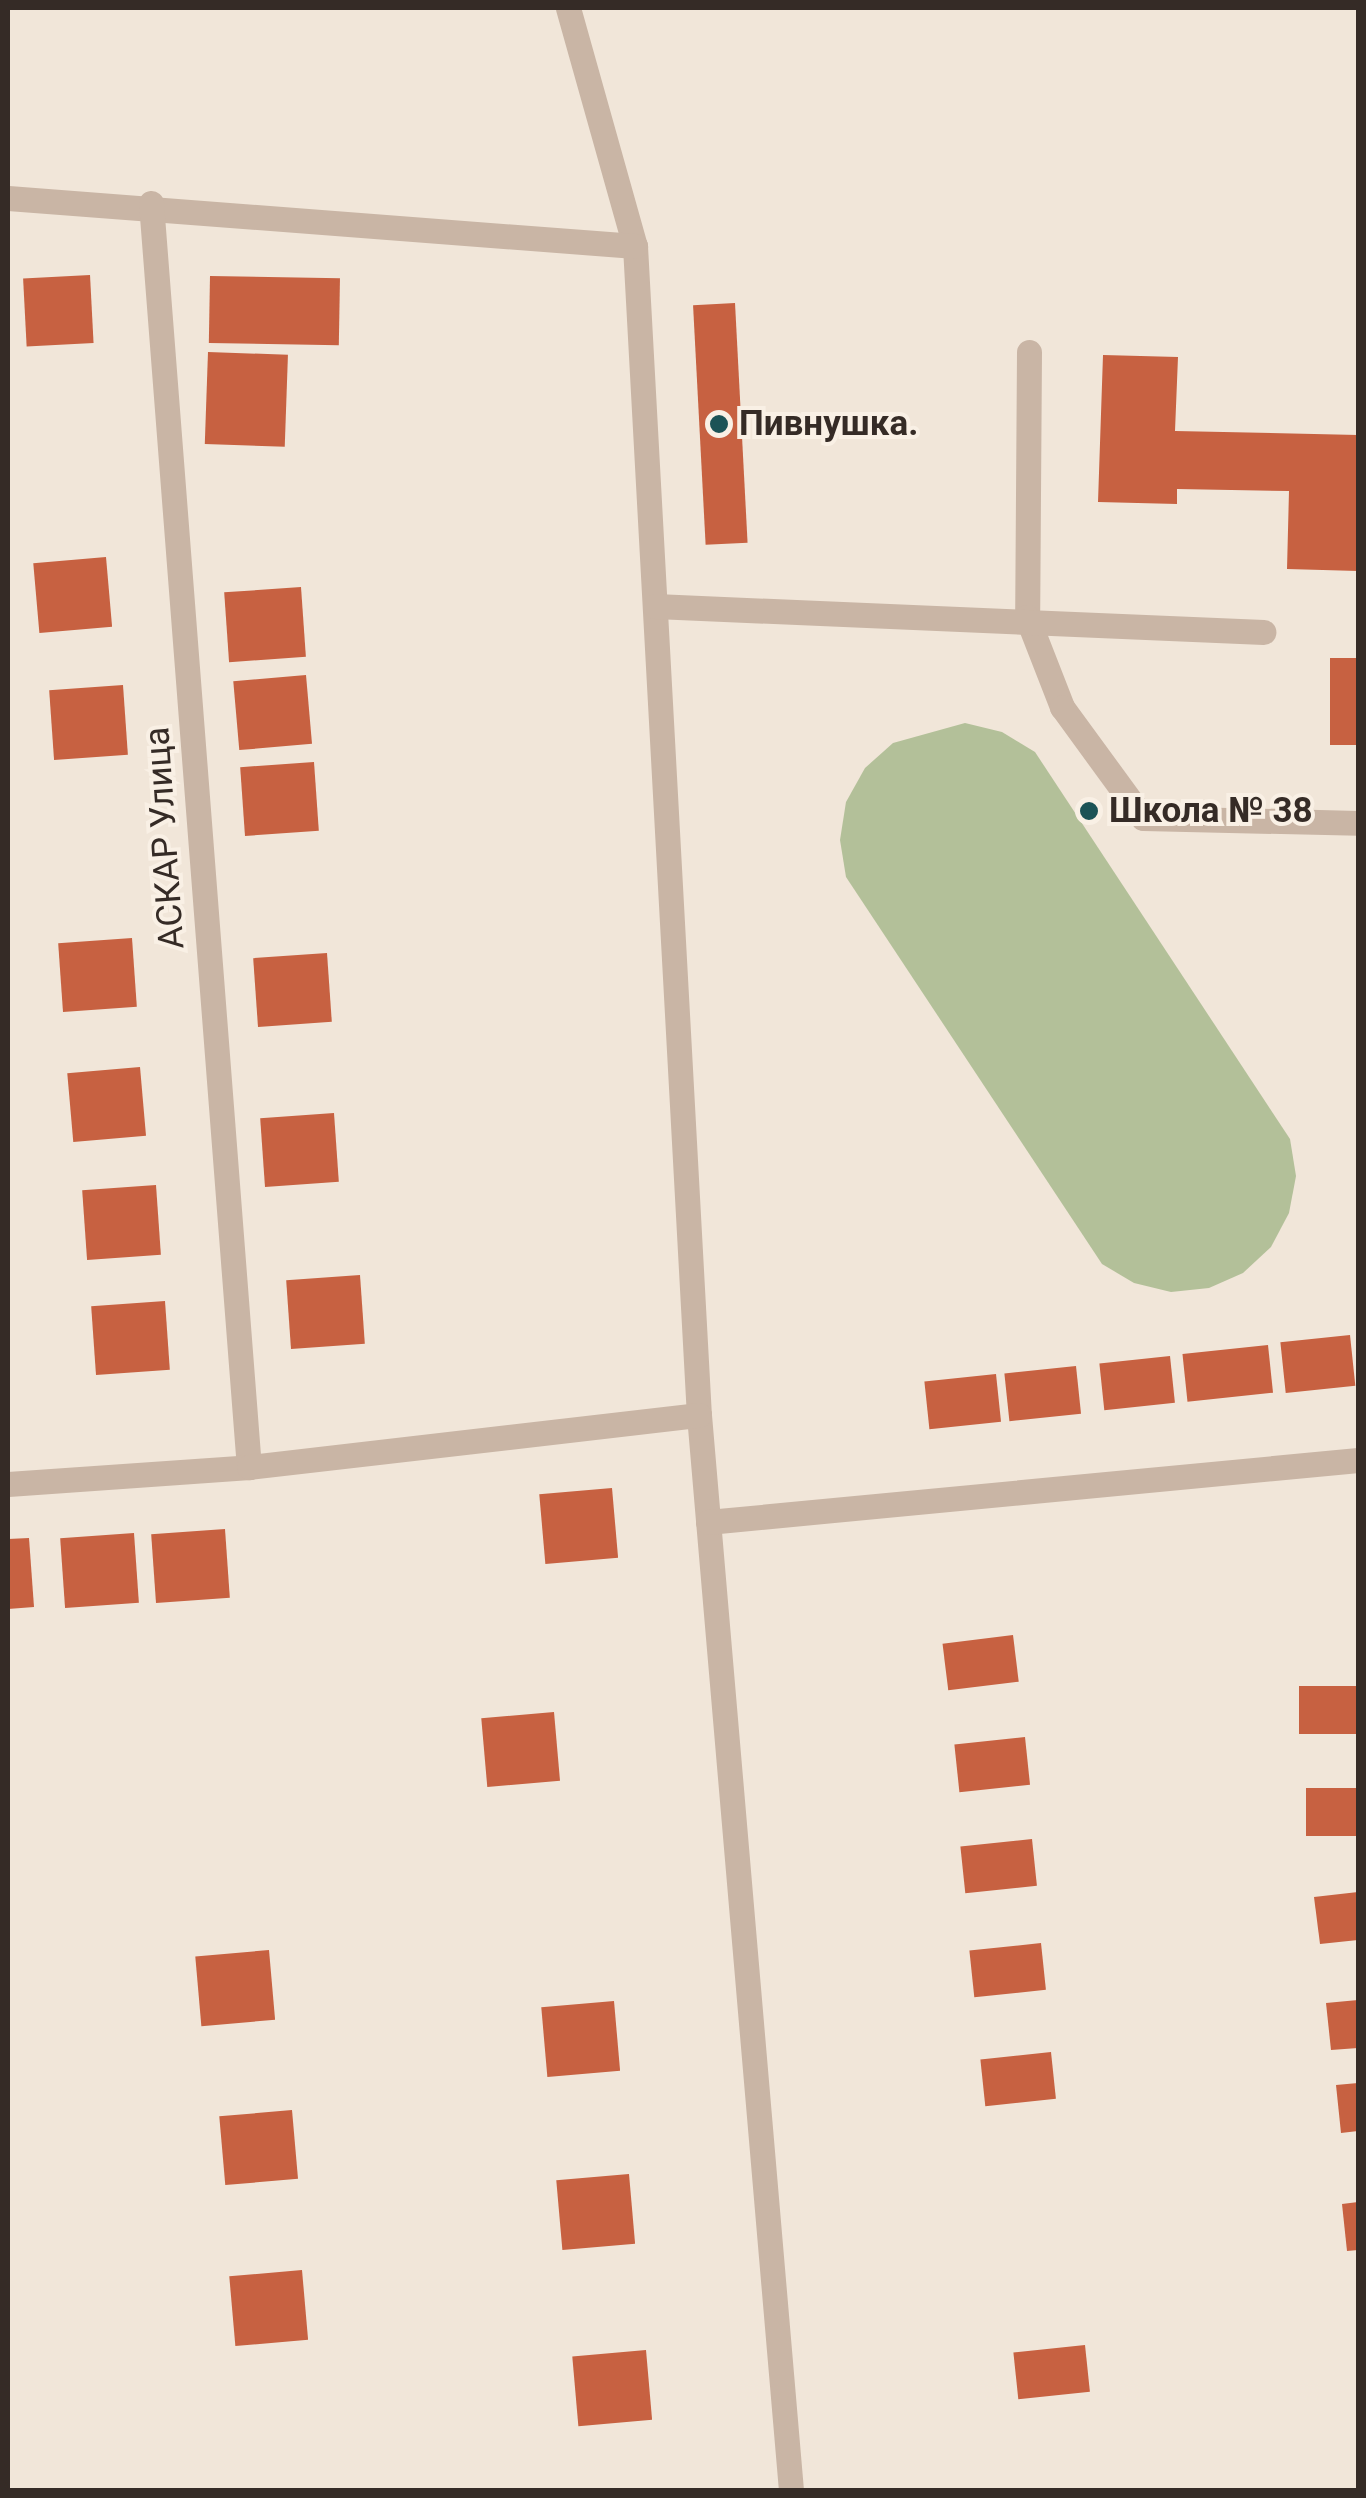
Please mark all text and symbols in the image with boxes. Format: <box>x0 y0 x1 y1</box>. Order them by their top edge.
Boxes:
place label: Пивнушка. <box>739 403 918 445</box>
marker: Пивнушка. <box>708 413 730 435</box>
street label: АСКАР Улица <box>136 726 194 950</box>
place label: Школа № 38 <box>1109 790 1313 832</box>
marker: Школа № 38 <box>1078 800 1100 822</box>

